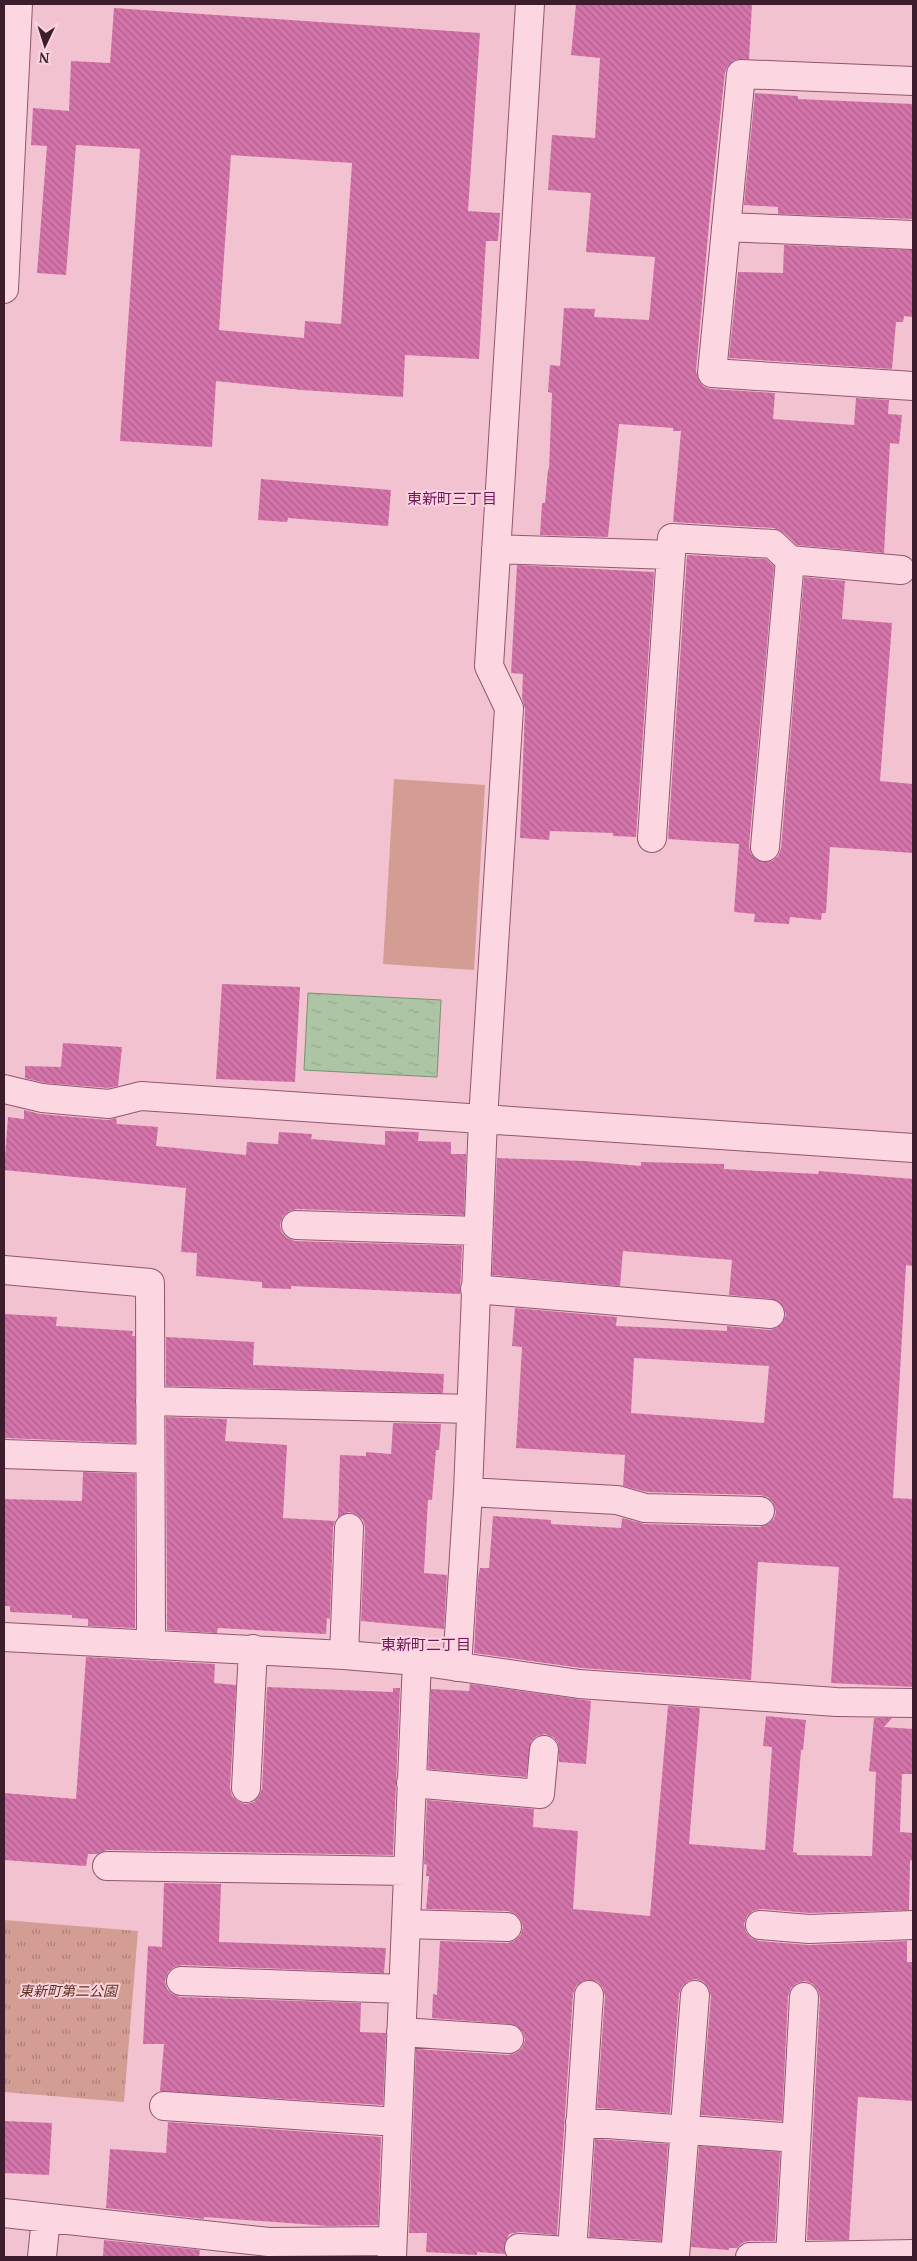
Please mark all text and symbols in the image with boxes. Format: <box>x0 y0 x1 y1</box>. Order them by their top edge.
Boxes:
north arrow <box>20 20 70 70</box>
text: N <box>38 49 50 68</box>
district label: 東新町三丁目 <box>407 488 497 508</box>
district label: 東新町二丁目 <box>381 1634 471 1654</box>
park label: 東新町第二公園 <box>19 1981 119 2000</box>

